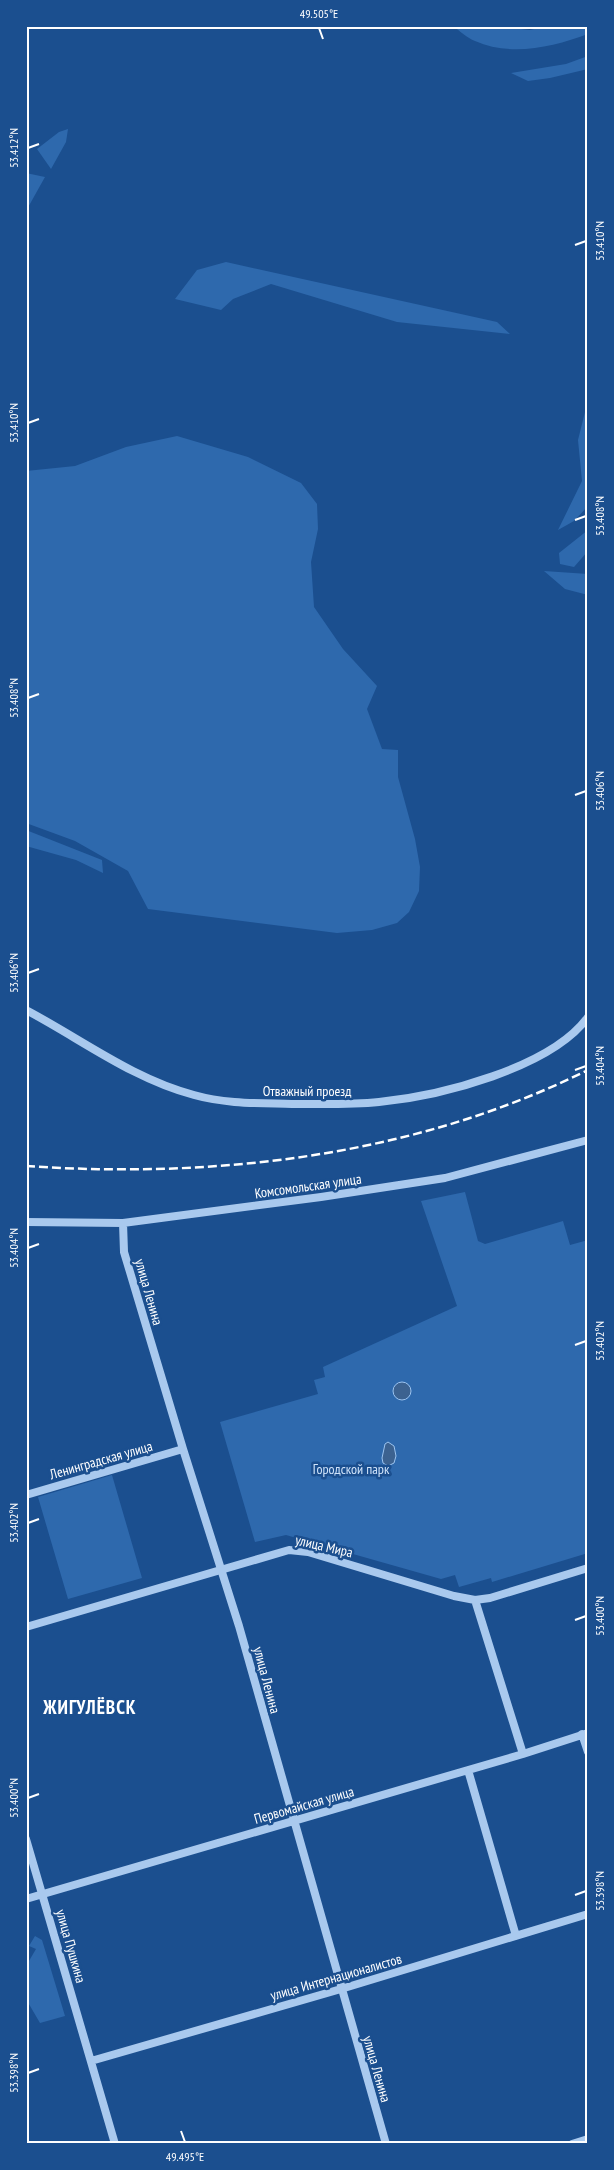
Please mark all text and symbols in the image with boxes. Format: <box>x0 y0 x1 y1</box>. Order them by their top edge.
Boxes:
text: 49.505°E <box>300 6 338 21</box>
text: 53.412°N <box>6 128 21 168</box>
text: 53.410°N <box>592 221 607 261</box>
text: 53.410°N <box>6 403 21 443</box>
text: 53.408°N <box>592 496 607 536</box>
text: 53.408°N <box>6 678 21 718</box>
text: 53.406°N <box>592 771 607 811</box>
text: 53.406°N <box>6 953 21 993</box>
text: 53.404°N <box>592 1046 607 1086</box>
street label: Отважный проезд <box>263 1082 351 1100</box>
street label: Комсомольская улица <box>253 1170 363 1202</box>
text: 53.404°N <box>6 1228 21 1268</box>
street label: улица Ленина <box>131 1257 167 1327</box>
text: 53.402°N <box>592 1321 607 1361</box>
street label: Ленинградская улица <box>47 1437 154 1484</box>
park label: Городской парк <box>313 1460 390 1478</box>
text: 53.402°N <box>6 1503 21 1543</box>
street label: улица Мира <box>294 1531 354 1561</box>
text: 53.400°N <box>592 1596 607 1636</box>
street label: улица Ленина <box>249 1645 285 1715</box>
district label: ЖИГУЛЁВСК <box>42 1695 137 1719</box>
text: 53.400°N <box>6 1778 21 1818</box>
street label: Первомайская улица <box>252 1782 356 1828</box>
text: 53.398°N <box>592 1871 607 1911</box>
street label: улица Пушкина <box>52 1907 90 1985</box>
street label: улица Интернационалистов <box>268 1950 404 2004</box>
street label: улица Ленина <box>359 2034 395 2104</box>
text: 53.398°N <box>6 2053 21 2093</box>
text: 49.495°E <box>166 2149 204 2164</box>

